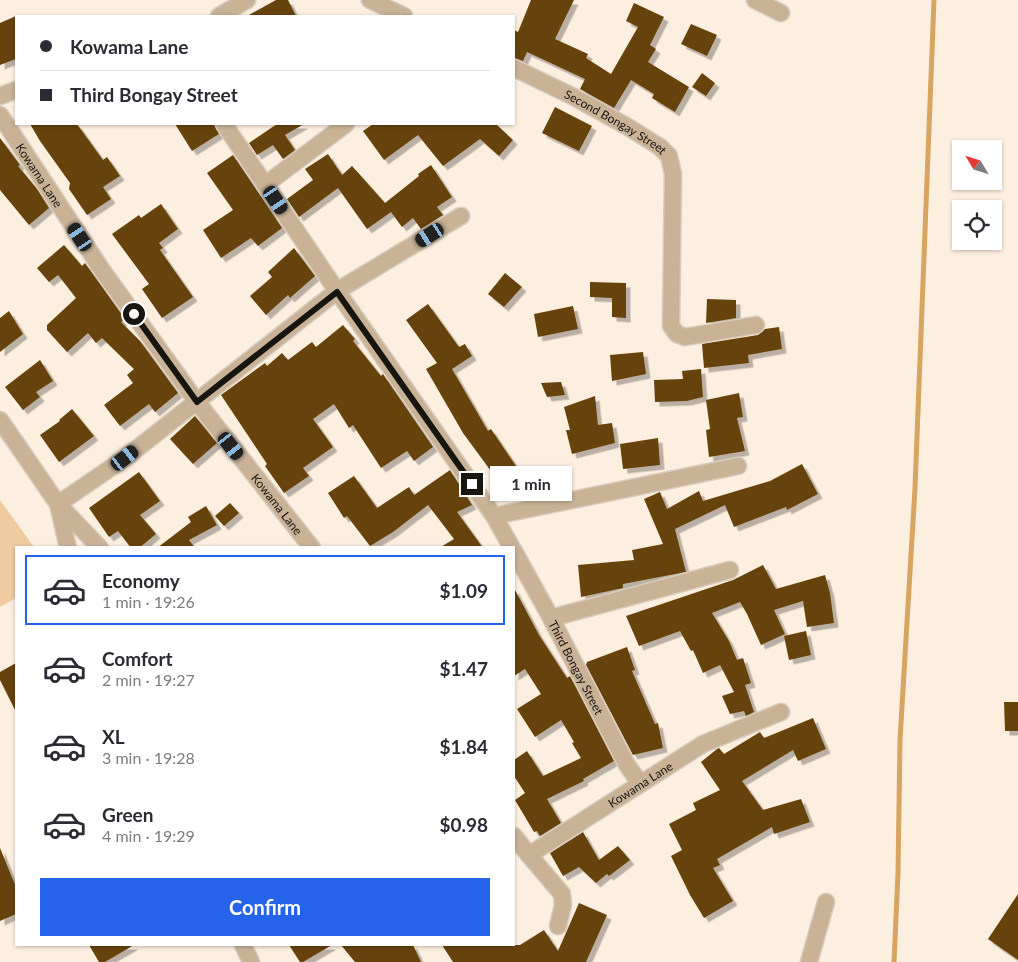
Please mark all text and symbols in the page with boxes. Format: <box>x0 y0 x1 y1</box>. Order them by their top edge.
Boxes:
text: Kowama Lane <box>70 35 188 58</box>
text: Third Bongay Street <box>70 83 238 106</box>
street label: Second Bongay Street <box>562 86 671 158</box>
street label: Kowama Lane <box>13 140 66 210</box>
north arrow <box>952 140 1002 190</box>
map controls <box>952 140 1002 250</box>
car <box>261 183 290 217</box>
button: locate <box>952 200 1002 250</box>
car <box>65 220 94 254</box>
car <box>413 221 446 249</box>
route start <box>123 303 145 325</box>
car <box>215 430 246 462</box>
car <box>108 443 141 473</box>
callout: 1 min <box>490 466 572 502</box>
street label: Kowama Lane <box>249 470 306 538</box>
route end <box>461 473 483 495</box>
text: 1 min <box>511 474 551 493</box>
icon: car <box>42 568 87 613</box>
text: Economy <box>102 569 180 592</box>
text: $1.09 <box>439 579 488 602</box>
text: 1 min · 19:26 <box>102 592 195 611</box>
street label: Third Bongay Street <box>546 617 607 718</box>
icon: car <box>42 646 87 691</box>
text: Comfort <box>102 647 173 670</box>
text: $1.47 <box>439 657 488 680</box>
text: 2 min · 19:27 <box>102 670 195 689</box>
icon: car <box>42 724 87 769</box>
text: XL <box>102 725 125 748</box>
text: $1.84 <box>439 735 488 758</box>
text: 3 min · 19:28 <box>102 748 195 767</box>
street label: Kowama Lane <box>605 758 675 810</box>
icon: car <box>42 802 87 847</box>
text: Green <box>102 803 153 826</box>
text: $0.98 <box>439 813 488 836</box>
text: 4 min · 19:29 <box>102 826 195 845</box>
button: Confirm <box>40 878 490 936</box>

